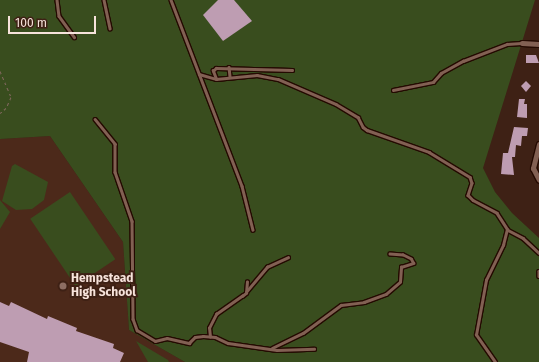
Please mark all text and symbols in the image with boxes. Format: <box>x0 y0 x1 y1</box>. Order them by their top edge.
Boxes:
scale bar <box>10 8 98 34</box>
text: 100 m <box>15 16 47 30</box>
place label: Hempstead High School <box>71 272 136 300</box>
marker: Hempstead High School <box>58 281 68 291</box>

